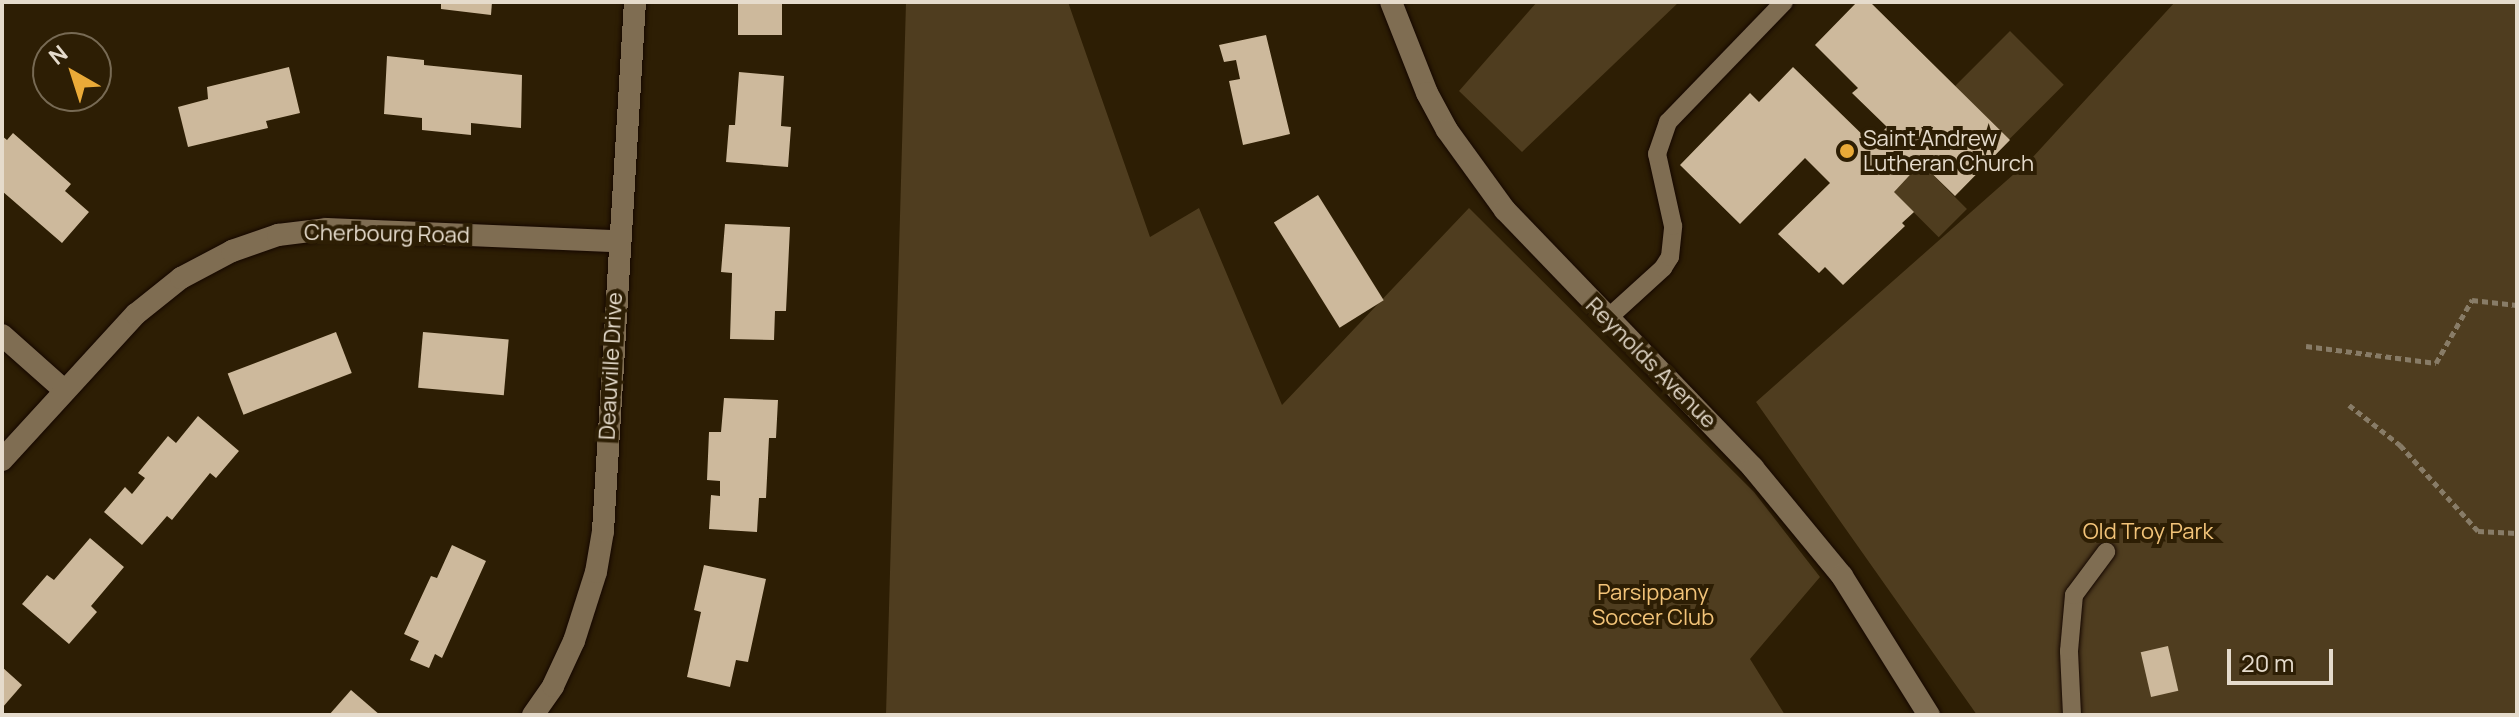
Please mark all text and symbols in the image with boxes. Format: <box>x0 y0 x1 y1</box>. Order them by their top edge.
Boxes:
north arrow <box>32 32 112 112</box>
text: N <box>43 38 74 72</box>
place label: Saint Andrew Lutheran Church <box>1863 125 2034 176</box>
marker: Saint Andrew Lutheran Church <box>1838 142 1856 160</box>
street label: Cherbourg Road <box>304 219 470 249</box>
street label: Deauville Drive <box>594 291 628 441</box>
street label: Reynolds Avenue <box>1580 292 1722 434</box>
park label: Old Troy Park <box>2083 519 2213 545</box>
park label: Parsippany Soccer Club <box>1592 579 1714 630</box>
scale bar <box>2231 633 2337 683</box>
text: 20 m <box>2241 646 2294 679</box>

